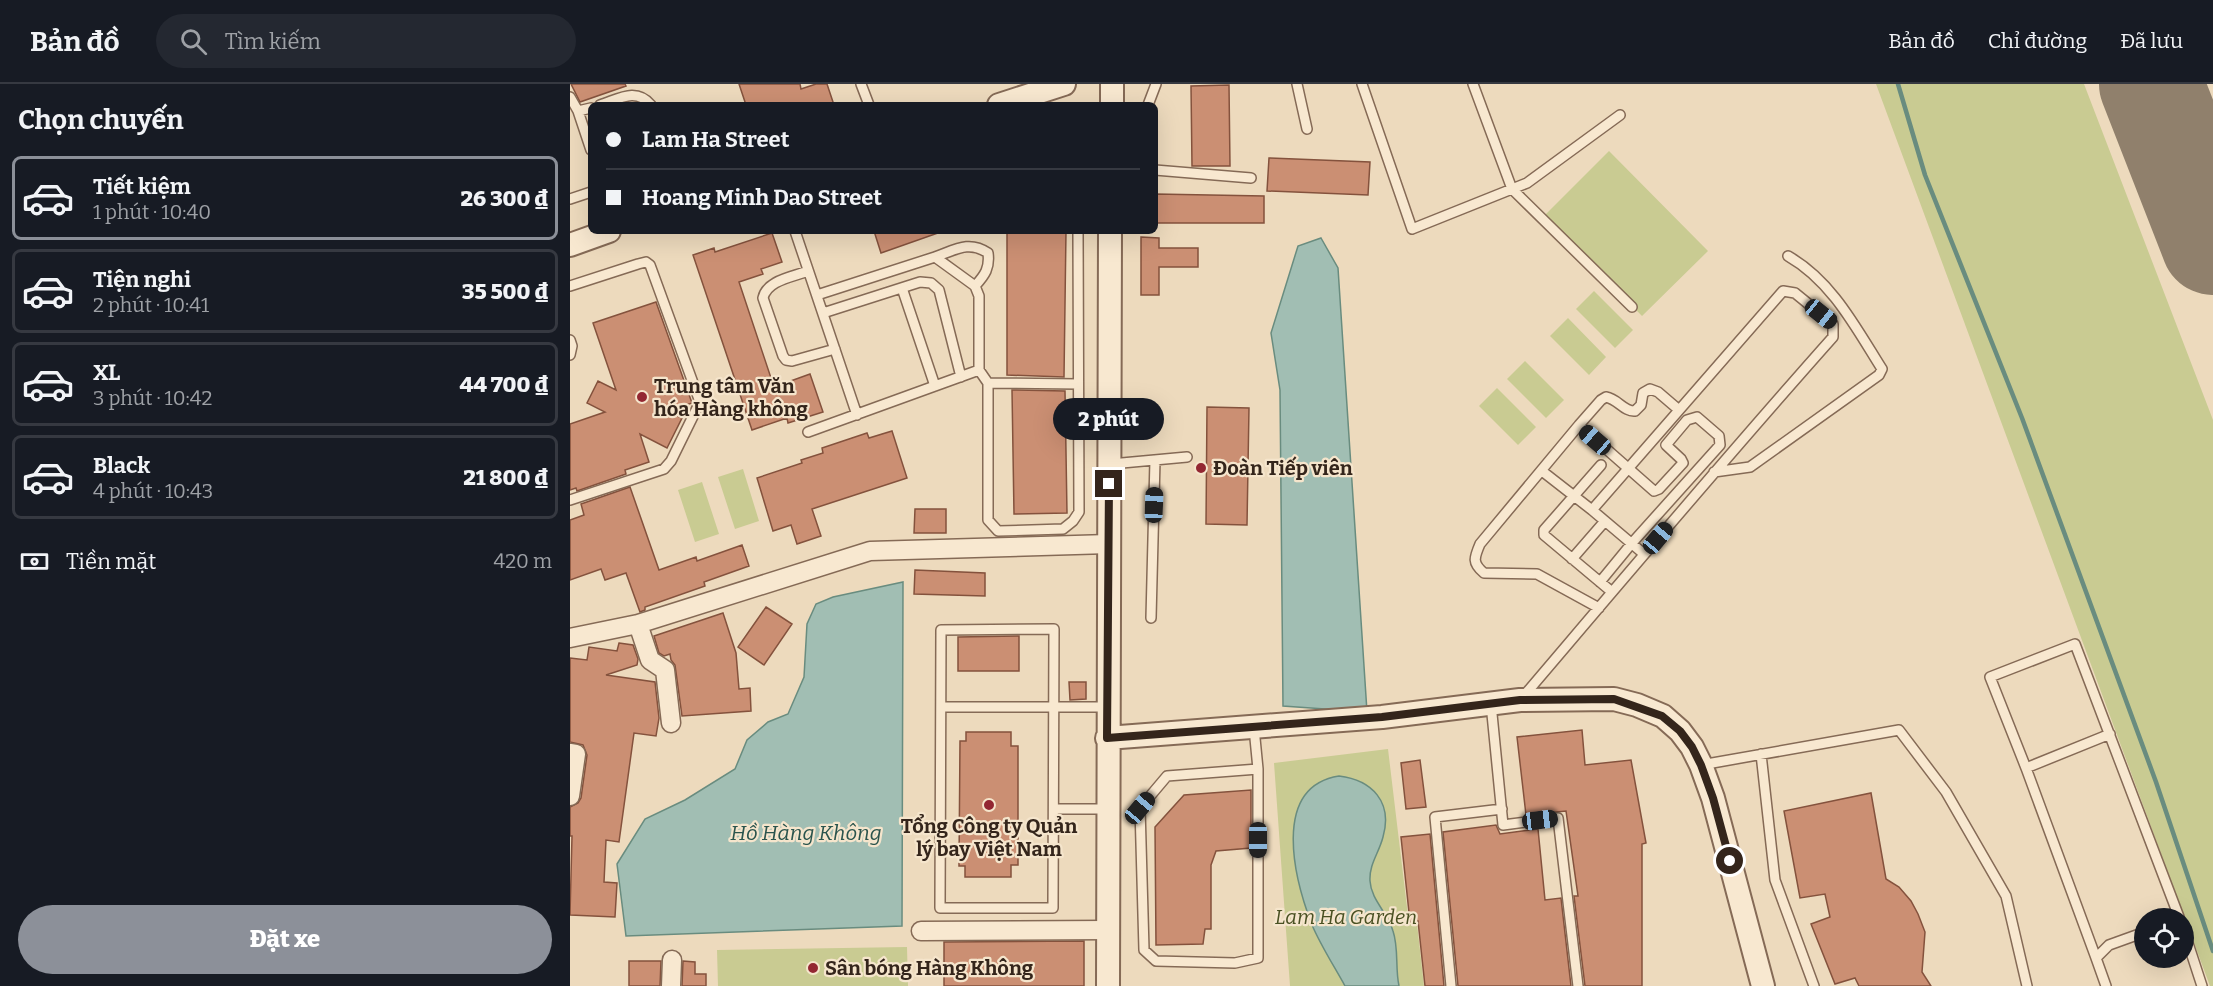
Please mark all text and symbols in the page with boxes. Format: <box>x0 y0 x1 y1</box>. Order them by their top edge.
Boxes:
search box <box>156 14 576 68</box>
text: Bản đồ <box>30 25 120 58</box>
icon: search <box>177 25 210 58</box>
text: Tìm kiếm <box>225 28 321 55</box>
text: Bản đồ <box>1888 28 1955 54</box>
text: Chỉ đường <box>1988 28 2087 54</box>
text: Đã lưu <box>2120 28 2183 54</box>
text: Chọn chuyến <box>18 104 184 136</box>
text: Lam Ha Street <box>642 126 789 153</box>
icon: car <box>21 171 75 225</box>
text: Tiết kiệm <box>93 173 191 200</box>
text: Hoang Minh Dao Street <box>642 184 882 211</box>
text: 26 300 ₫ <box>460 185 549 212</box>
text: 1 phút · 10:40 <box>93 200 211 224</box>
icon: car <box>21 264 75 318</box>
text: Tiện nghi <box>93 266 191 293</box>
text: 35 500 ₫ <box>462 278 549 305</box>
text: 2 phút · 10:41 <box>93 293 209 317</box>
car <box>1801 296 1841 332</box>
icon: car <box>21 357 75 411</box>
text: XL <box>93 359 120 386</box>
text: 44 700 ₫ <box>459 371 549 398</box>
place label: Trung tâm Văn hóa Hàng không <box>654 374 808 421</box>
text: 3 phút · 10:42 <box>93 386 212 410</box>
marker: Trung tâm Văn hóa Hàng không <box>635 390 649 404</box>
callout: 2 phút <box>1054 397 1164 439</box>
text: 2 phút <box>1078 407 1139 431</box>
car <box>1576 421 1614 459</box>
icon: car <box>21 450 75 504</box>
text: Black <box>93 452 150 479</box>
place label: Đoàn Tiếp viên <box>1213 456 1353 480</box>
marker: Đoàn Tiếp viên <box>1194 461 1208 475</box>
text: 21 800 ₫ <box>463 464 549 491</box>
route end <box>1095 470 1122 497</box>
text: 4 phút · 10:43 <box>93 479 213 503</box>
car <box>1144 487 1164 523</box>
car <box>1640 518 1676 558</box>
icon: cash <box>18 545 51 578</box>
text: Tiền mặt <box>66 548 156 575</box>
text: 420 m <box>494 549 552 573</box>
car <box>1122 788 1158 828</box>
marker: Tổng Công ty Quản lý bay Việt Nam <box>982 798 996 812</box>
car <box>1521 809 1559 831</box>
place label: Tổng Công ty Quản lý bay Việt Nam <box>901 813 1077 861</box>
water label: Hồ Hàng Không <box>730 820 882 846</box>
car <box>1249 822 1267 858</box>
route start <box>1716 847 1743 874</box>
button: Đặt xe <box>18 905 552 974</box>
park label: Lam Ha Garden <box>1275 905 1417 929</box>
map controls <box>2134 908 2194 968</box>
button: locate <box>2134 908 2194 968</box>
place label: Sân bóng Hàng Không <box>825 956 1034 980</box>
marker: Sân bóng Hàng Không <box>806 961 820 975</box>

